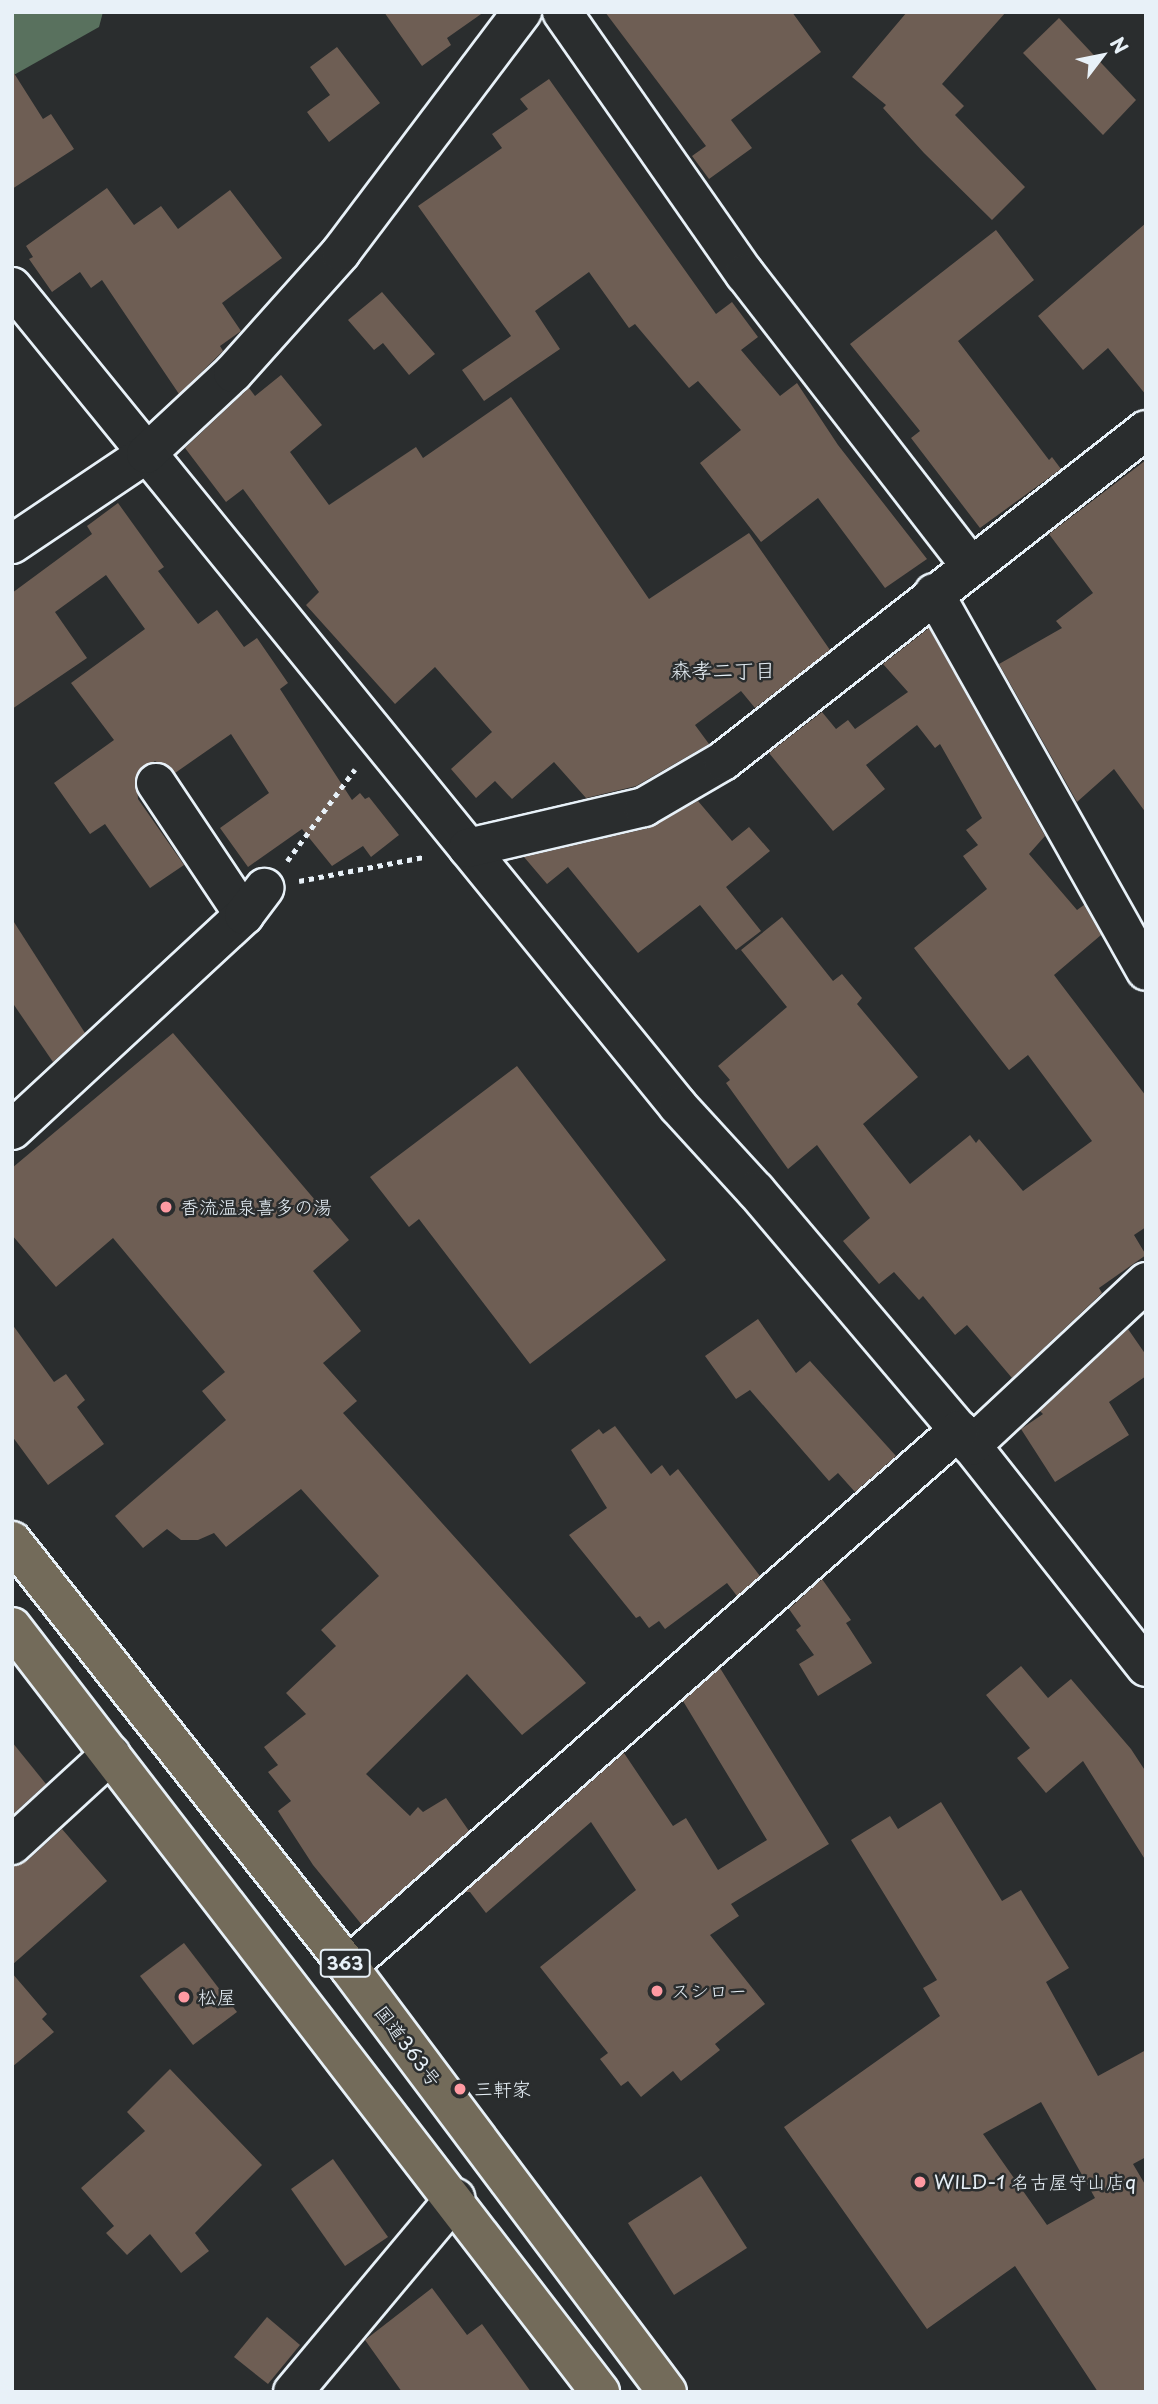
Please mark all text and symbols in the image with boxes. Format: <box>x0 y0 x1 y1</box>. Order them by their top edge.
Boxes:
north arrow <box>1067 21 1137 91</box>
text: N <box>1104 31 1136 59</box>
district label: 森孝二丁目 <box>671 656 775 682</box>
place label: 香流温泉喜多の湯 <box>180 1196 332 1218</box>
marker: 香流温泉喜多の湯 <box>158 1199 174 1215</box>
road number: 363 <box>319 1949 371 1978</box>
place label: スシロー <box>671 1980 747 2002</box>
marker: スシロー <box>649 1983 665 1999</box>
place label: 松屋 <box>198 1986 236 2008</box>
marker: 松屋 <box>176 1989 192 2005</box>
street label: 国道363号 <box>370 2001 446 2091</box>
place label: 三軒家 <box>474 2078 531 2100</box>
marker: 三軒家 <box>452 2081 468 2097</box>
place label: WILD-1 名古屋守山店q <box>934 2171 1136 2193</box>
marker: WILD-1 名古屋守山店q <box>912 2174 928 2190</box>

